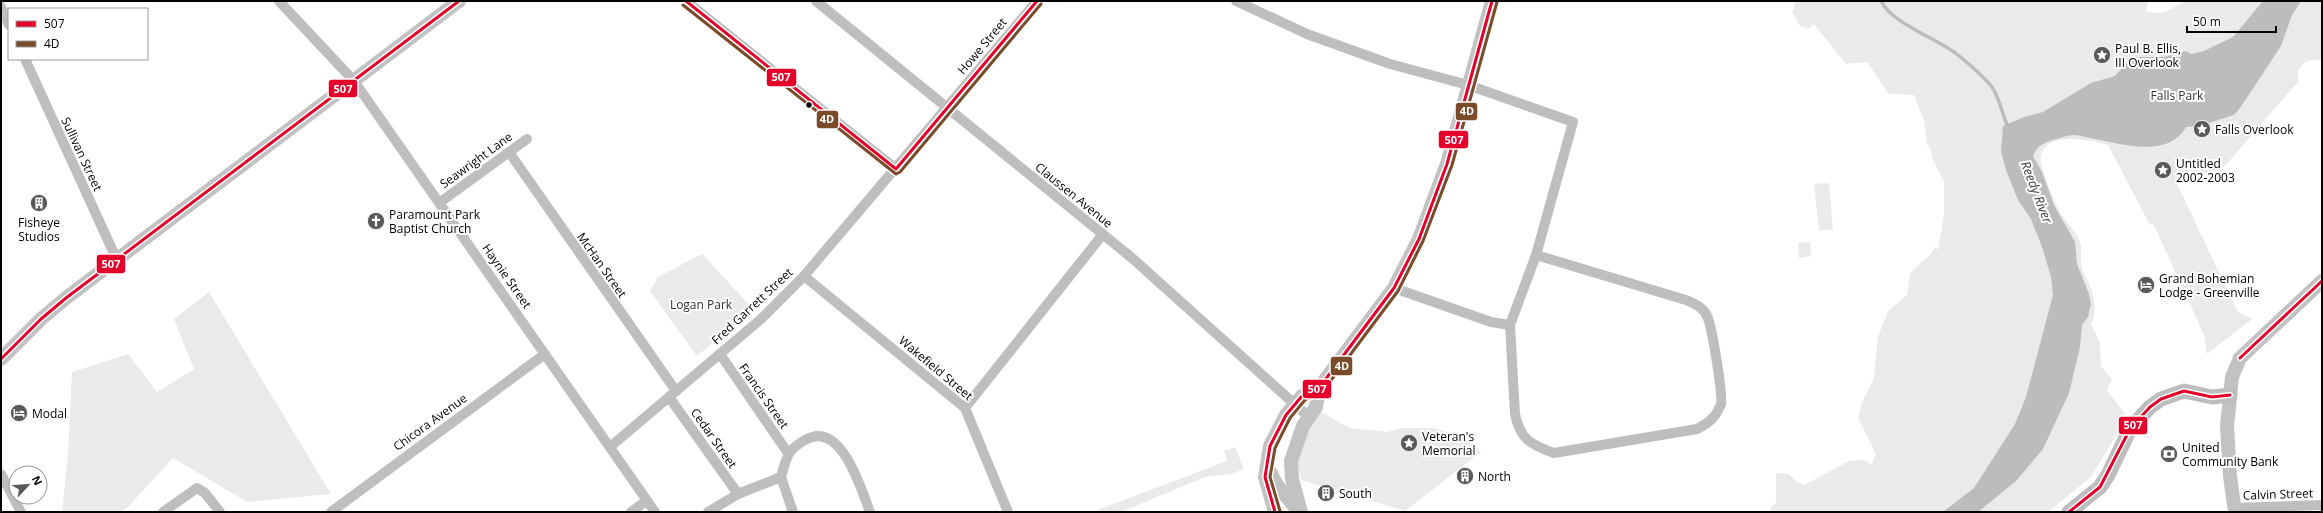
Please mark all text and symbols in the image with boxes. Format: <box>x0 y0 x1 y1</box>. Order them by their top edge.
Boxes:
legend <box>8 8 148 60</box>
scale bar <box>2187 8 2276 34</box>
text: 50 m <box>2193 13 2221 30</box>
street label: Howe Street <box>953 14 1011 78</box>
text: 507 <box>44 15 65 32</box>
text: 4D <box>44 35 60 52</box>
place label: Paul B. Ellis, III Overlook <box>2115 40 2181 71</box>
place icon: Paul B. Ellis, III Overlook <box>2092 45 2112 65</box>
line badge: 507 <box>766 68 797 87</box>
text: 507 <box>772 69 790 84</box>
line badge: 507 <box>328 79 358 98</box>
text: 507 <box>334 81 352 96</box>
park label: Falls Park <box>2151 87 2204 104</box>
unlabelled marker <box>804 100 814 110</box>
line badge: 4D <box>1455 102 1478 121</box>
text: 4D <box>1460 103 1474 118</box>
line badge: 4D <box>816 110 839 129</box>
text: 4D <box>820 111 834 126</box>
street label: Sullivan Street <box>57 114 107 194</box>
place icon: Falls Overlook <box>2192 119 2212 139</box>
place label: Falls Overlook <box>2215 121 2294 138</box>
street label: Seawright Lane <box>436 128 516 192</box>
line badge: 507 <box>1438 130 1469 149</box>
text: 507 <box>1445 132 1463 147</box>
place label: Untitled 2002-2003 <box>2176 155 2235 186</box>
street label: Claussen Avenue <box>1032 158 1116 232</box>
water label: Reedy River <box>2017 158 2057 227</box>
place icon: Untitled 2002-2003 <box>2153 160 2173 180</box>
building icon: Fisheye Studios <box>29 193 49 213</box>
place label: Paramount Park Baptist Church <box>389 206 481 237</box>
church icon: Paramount Park Baptist Church <box>366 211 386 231</box>
place label: Fisheye Studios <box>18 214 60 245</box>
street label: McHan Street <box>573 229 631 301</box>
street label: Haynie Street <box>478 240 536 312</box>
line badge: 507 <box>96 254 126 274</box>
text: 507 <box>102 256 120 271</box>
street label: Fred Garrett Street <box>708 264 796 348</box>
place label: Grand Bohemian Lodge - Greenville <box>2159 270 2260 301</box>
hotel icon: Grand Bohemian Lodge - Greenville <box>2136 275 2156 295</box>
park label: Logan Park <box>670 296 733 313</box>
street label: Wakefield Street <box>895 332 977 404</box>
line badge: 4D <box>1330 356 1353 376</box>
text: 4D <box>1335 358 1349 373</box>
street label: Francis Street <box>735 360 793 432</box>
line badge: 507 <box>1302 379 1332 399</box>
text: 507 <box>1308 381 1326 396</box>
street label: Chicora Avenue <box>390 389 471 455</box>
hotel icon: Modal <box>9 403 29 423</box>
place label: Modal <box>32 405 67 422</box>
street label: Cedar Street <box>687 405 741 471</box>
line badge: 507 <box>2118 416 2148 435</box>
text: 507 <box>2124 417 2142 432</box>
place label: Veteran's Memorial <box>1422 428 1476 459</box>
place icon: Veteran's Memorial <box>1399 433 1419 453</box>
place label: United Community Bank <box>2182 439 2279 470</box>
bank icon: United Community Bank <box>2159 444 2179 464</box>
north arrow <box>8 465 48 505</box>
building icon: North <box>1455 466 1475 486</box>
place label: North <box>1478 468 1511 485</box>
text: N <box>29 473 46 488</box>
building icon: South <box>1316 483 1336 503</box>
street label: Calvin Street <box>2243 484 2313 504</box>
place label: South <box>1339 485 1372 502</box>

